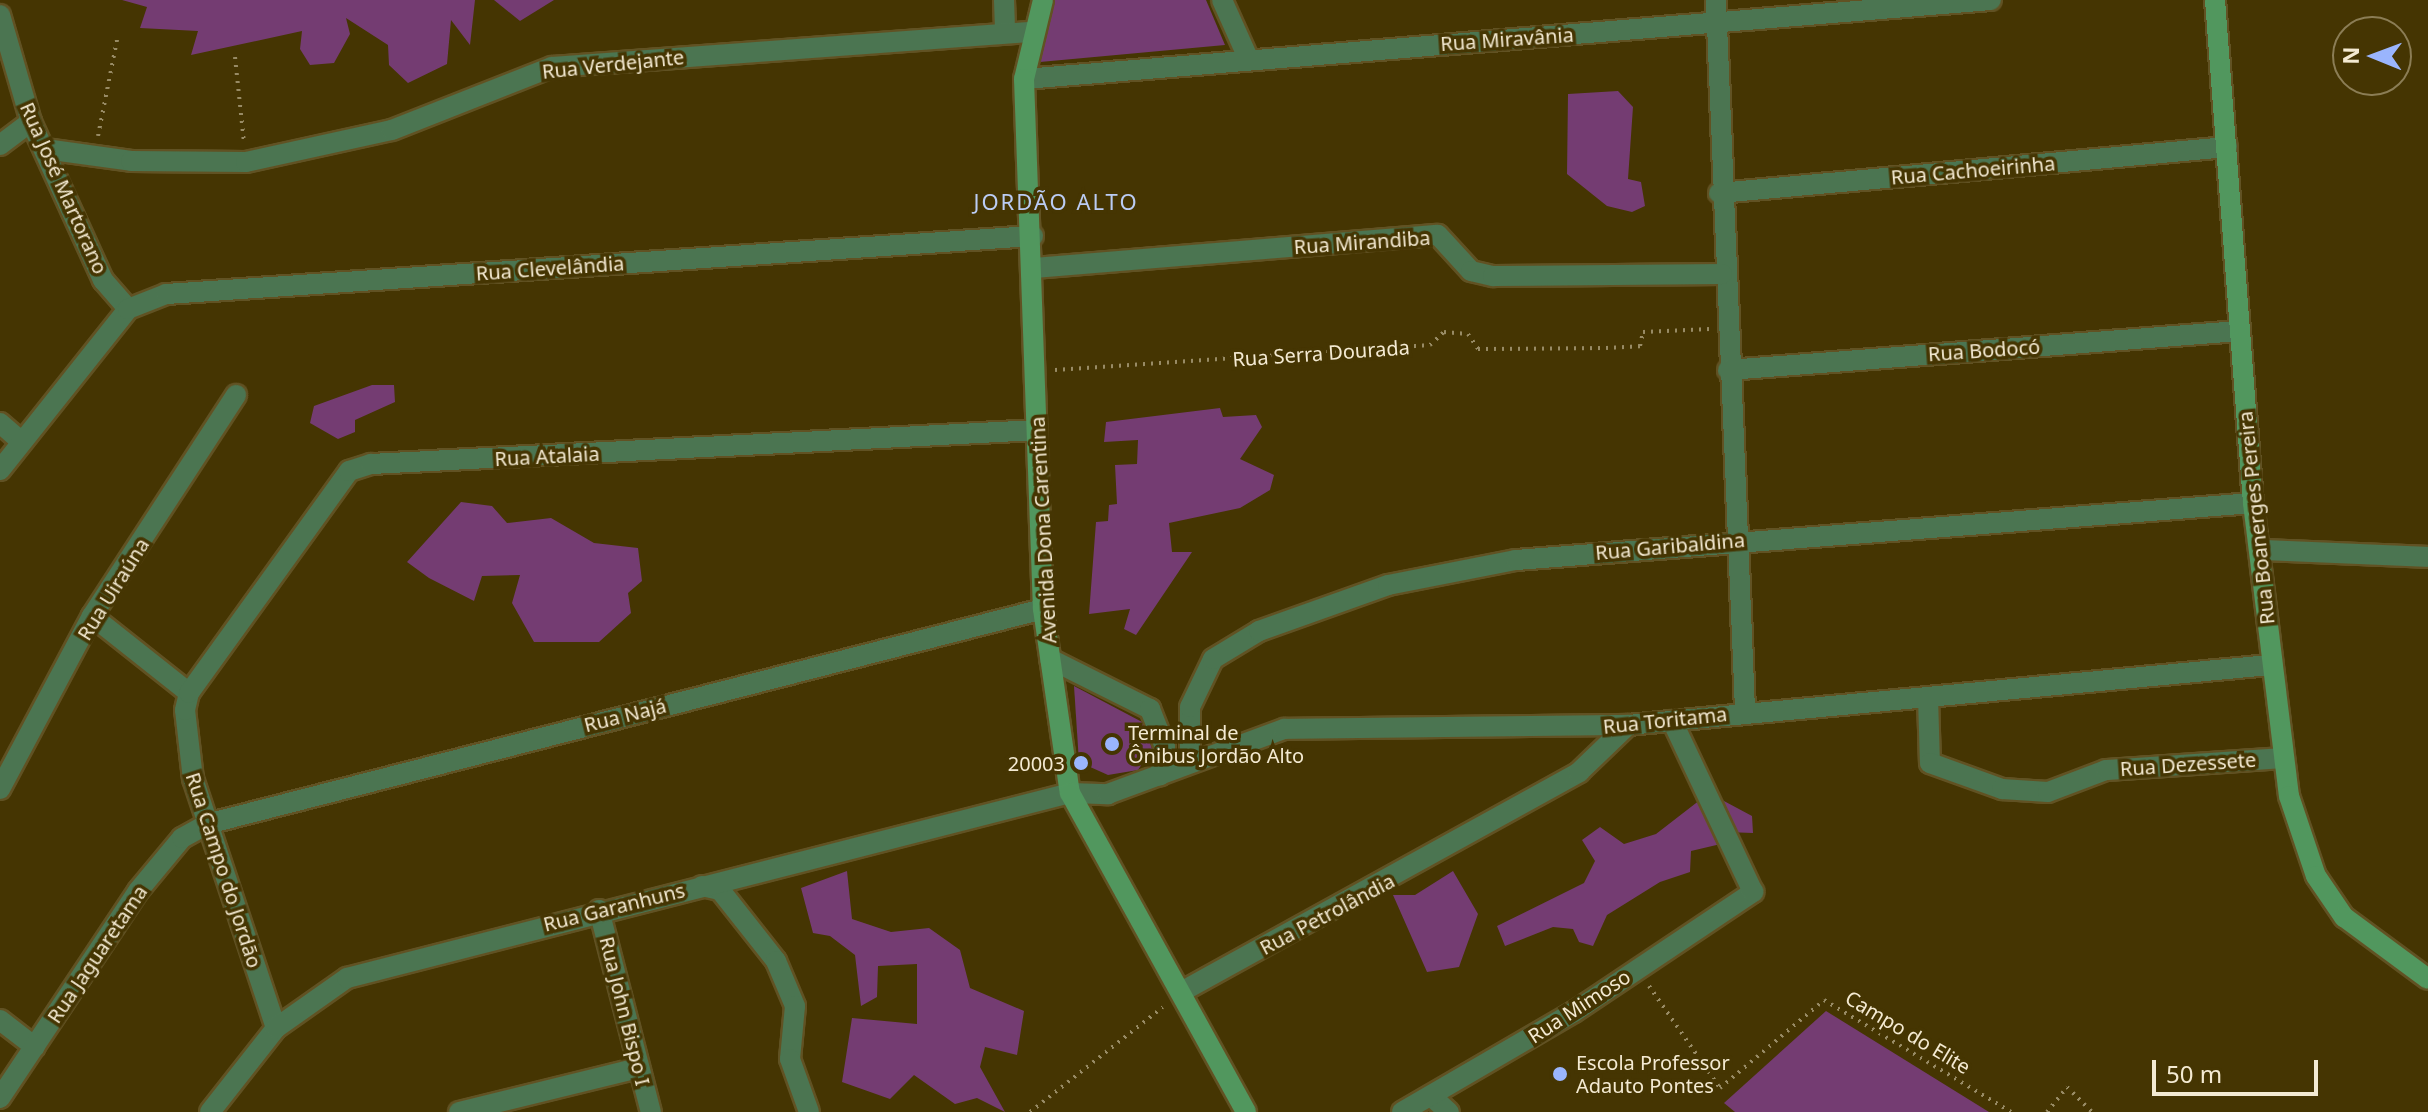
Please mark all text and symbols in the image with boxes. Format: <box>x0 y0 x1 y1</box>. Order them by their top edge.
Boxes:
north arrow <box>2332 16 2412 96</box>
street label: Rua Miravânia <box>1439 22 1575 56</box>
street label: Rua Verdejante <box>541 45 685 83</box>
text: N <box>2335 46 2365 65</box>
street label: Rua José Martorano <box>15 98 113 278</box>
street label: Rua Cachoeirinha <box>1890 151 2056 189</box>
district label: JORDÃO ALTO <box>973 189 1139 215</box>
street label: Rua Mirandiba <box>1293 225 1431 259</box>
street label: Rua Clevelândia <box>475 251 625 285</box>
street label: Rua Bodocó <box>1927 334 2041 366</box>
street label: Rua Serra Dourada <box>1232 335 1410 371</box>
street label: Rua Boanerges Pereira <box>2233 410 2279 626</box>
street label: Avenida Dona Carentina <box>1025 416 1061 644</box>
street label: Rua Atalaia <box>494 441 600 471</box>
street label: Rua Garibaldina <box>1594 528 1746 564</box>
street label: Rua Uiraúna <box>72 533 154 645</box>
street label: Rua Najá <box>581 693 669 737</box>
street label: Rua Toritama <box>1602 702 1728 738</box>
place label: Terminal de Ônibus Jordão Alto <box>1128 720 1304 767</box>
marker: Terminal de Ônibus Jordão Alto <box>1103 735 1121 753</box>
street label: Rua Dezessete <box>2119 747 2257 781</box>
place label: 20003 <box>1008 751 1065 775</box>
marker: 20003 <box>1072 754 1090 772</box>
street label: Rua Campo do Jordão <box>181 769 267 971</box>
street label: Rua Petrolândia <box>1255 868 1399 960</box>
street label: Rua Garanhuns <box>541 878 687 936</box>
street label: Rua Jaguaretama <box>42 880 152 1028</box>
street label: Rua John Bispo I <box>595 934 655 1088</box>
street label: Rua Mimoso <box>1523 964 1635 1048</box>
street label: Campo do Elite <box>1841 985 1975 1079</box>
scale bar <box>2156 1044 2322 1094</box>
place label: Escola Professor Adauto Pontes <box>1576 1050 1730 1097</box>
text: 50 m <box>2166 1057 2222 1090</box>
marker: Escola Professor Adauto Pontes <box>1551 1065 1569 1083</box>

